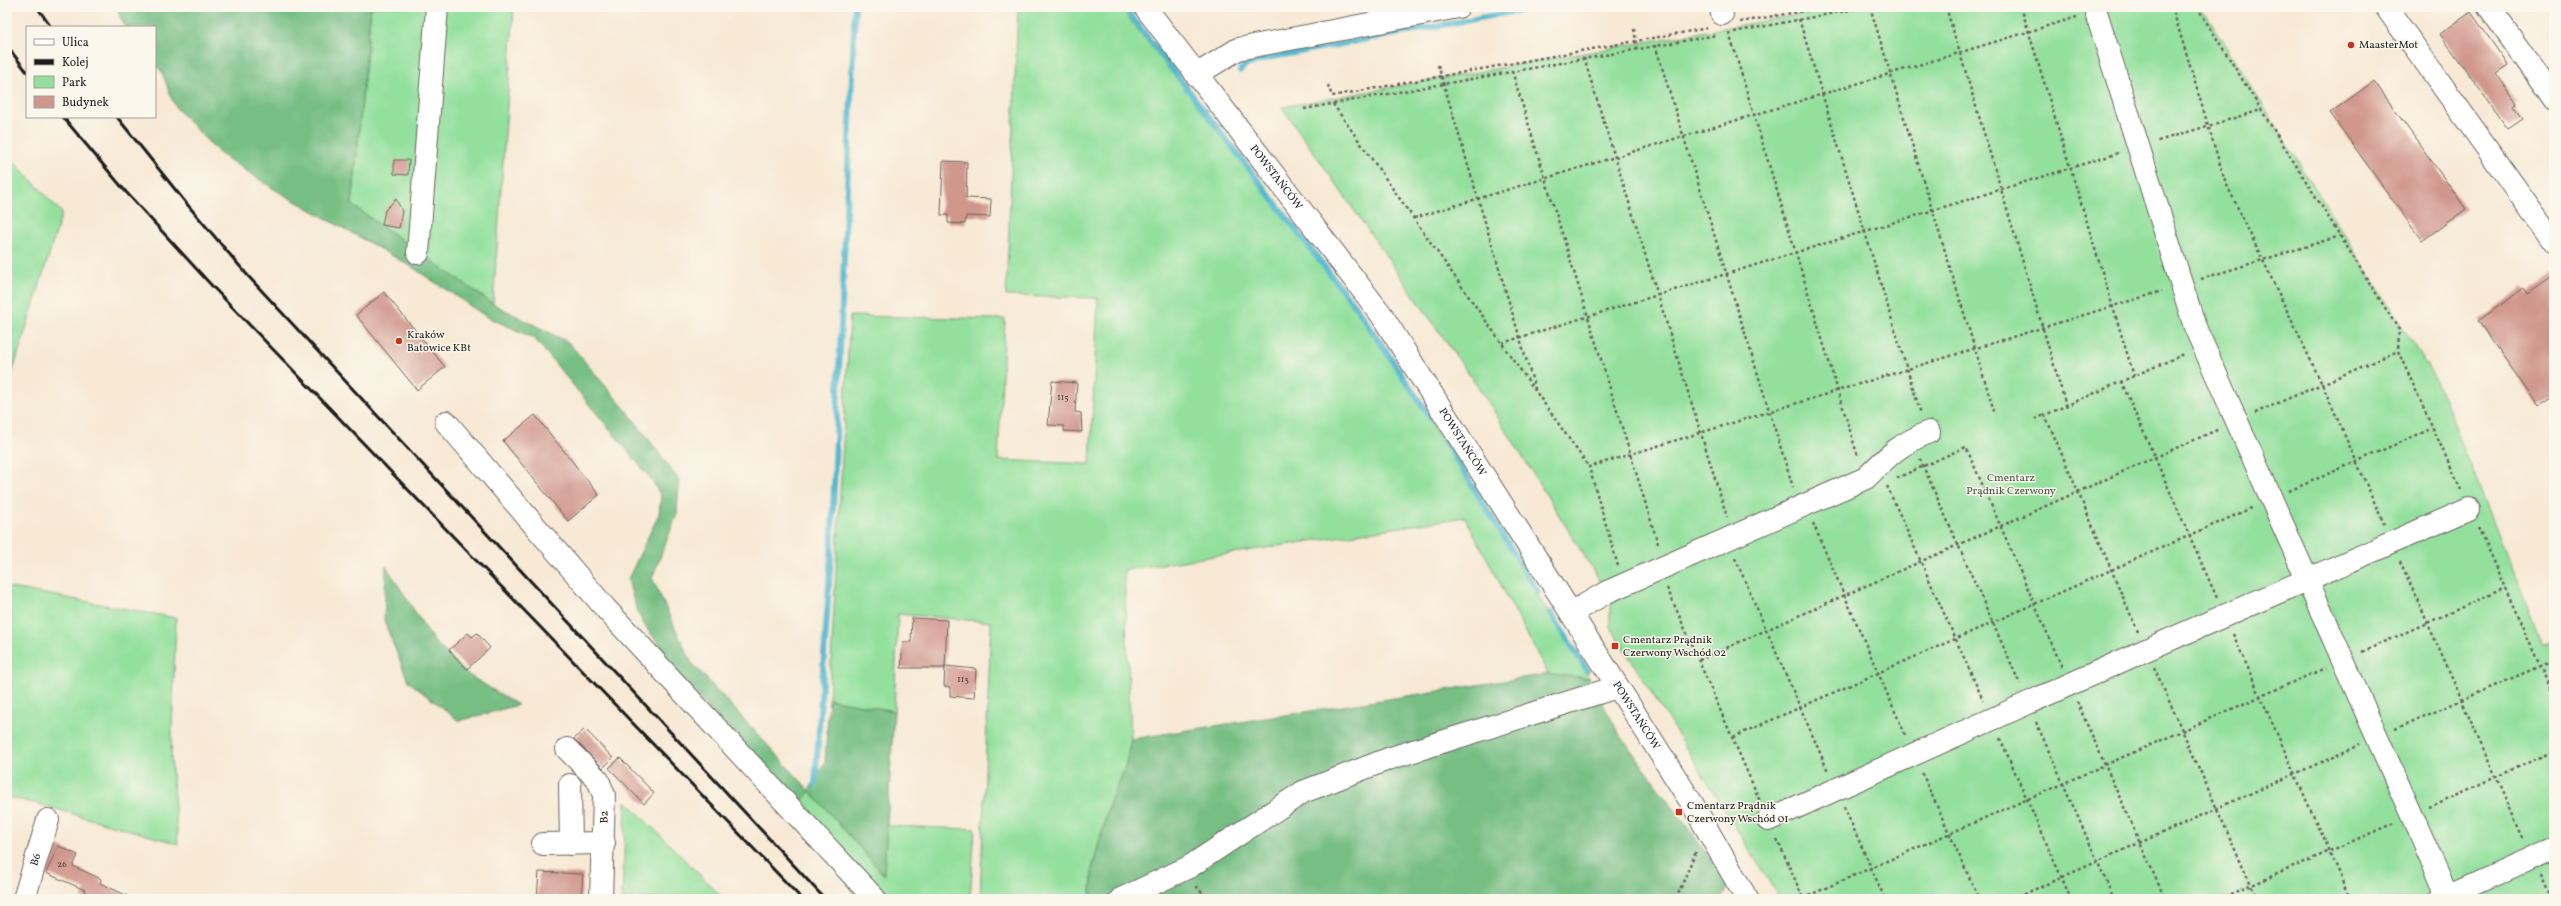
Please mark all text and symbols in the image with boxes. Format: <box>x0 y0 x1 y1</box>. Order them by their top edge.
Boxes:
legend <box>26 26 156 118</box>
text: Ulica <box>62 35 89 51</box>
place label: MaasterMot <box>2359 38 2418 53</box>
marker: MaasterMot <box>2346 40 2356 50</box>
text: Kolej <box>62 55 89 71</box>
text: Park <box>62 75 87 91</box>
text: Budynek <box>62 95 109 111</box>
street label: POWSTAŃCÓW <box>1246 142 1306 213</box>
place label: Kraków Batowice KBt <box>407 328 471 356</box>
marker: Kraków Batowice KBt <box>394 336 404 346</box>
house number: 115 <box>1057 391 1069 404</box>
street label: POWSTAŃCÓW <box>1435 405 1490 479</box>
park label: Cmentarz Prądnik Czerwony <box>1966 471 2056 499</box>
place label: Cmentarz Prądnik Czerwony Wschód 02 <box>1623 633 1726 661</box>
marker: Cmentarz Prądnik Czerwony Wschód 02 <box>1610 641 1620 651</box>
house number: 113 <box>957 673 969 686</box>
street label: POWSTAŃCÓW <box>1609 678 1663 753</box>
place label: Cmentarz Prądnik Czerwony Wschód 01 <box>1687 799 1789 827</box>
marker: Cmentarz Prądnik Czerwony Wschód 01 <box>1674 807 1684 817</box>
street label: B2 <box>597 810 613 824</box>
street label: B6 <box>27 851 45 868</box>
house number: 26 <box>57 858 67 871</box>

